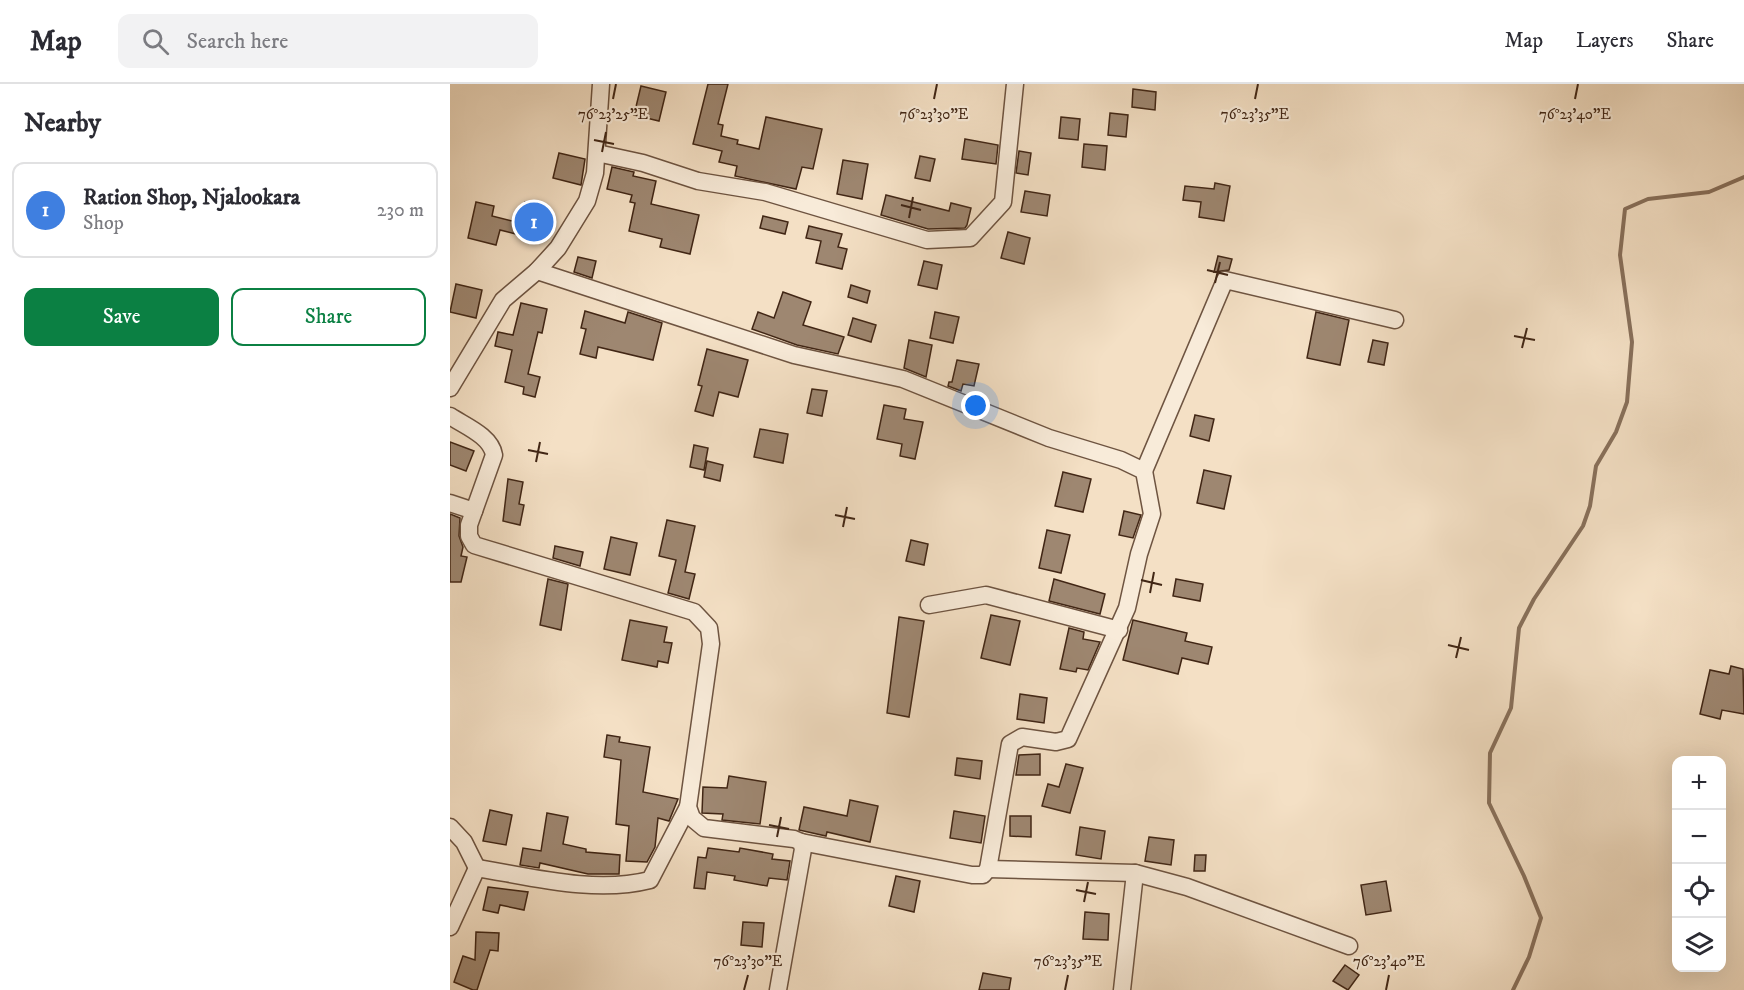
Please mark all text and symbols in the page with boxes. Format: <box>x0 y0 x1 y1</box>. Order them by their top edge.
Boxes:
search box <box>118 14 538 68</box>
text: Map <box>30 24 82 59</box>
icon: search <box>139 25 172 58</box>
text: Search here <box>187 28 288 55</box>
text: Map <box>1504 28 1543 54</box>
text: Layers <box>1576 28 1634 54</box>
text: Share <box>1667 28 1714 54</box>
text: 76°23'25"E <box>578 105 648 124</box>
text: 76°23'30"E <box>900 105 969 124</box>
text: 76°23'35"E <box>1221 105 1290 124</box>
text: 76°23'40"E <box>1539 105 1611 124</box>
text: Nearby <box>24 107 101 140</box>
text: Ration Shop, Njalookara <box>83 184 300 211</box>
text: 1 <box>42 198 49 223</box>
text: 230 m <box>377 198 424 223</box>
pin: 1 <box>514 200 554 244</box>
text: Shop <box>83 211 124 236</box>
button: Save <box>24 288 219 346</box>
button: Share <box>231 288 426 346</box>
your location <box>961 391 990 420</box>
map controls <box>1672 756 1726 972</box>
button: + <box>1672 756 1726 810</box>
button: − <box>1672 810 1726 864</box>
button: locate <box>1672 864 1726 918</box>
button: layers <box>1672 918 1726 972</box>
text: 76°23'30"E <box>714 952 783 971</box>
text: 76°23'35"E <box>1034 952 1103 971</box>
text: 76°23'40"E <box>1353 952 1425 971</box>

